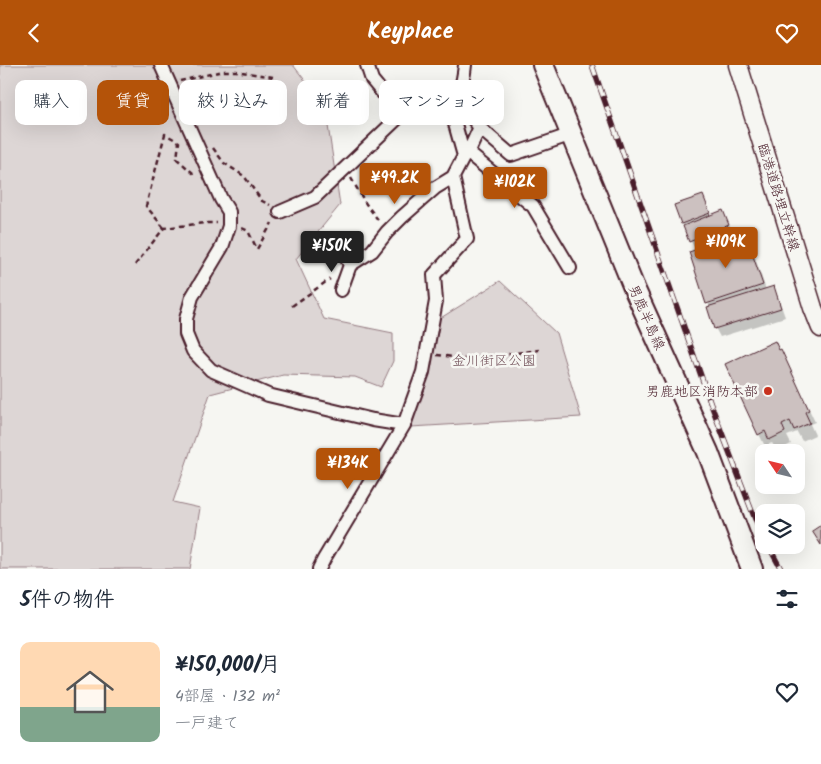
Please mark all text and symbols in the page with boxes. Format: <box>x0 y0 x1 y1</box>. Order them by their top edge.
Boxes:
text: Keyplace <box>368 15 453 50</box>
icon: back <box>20 19 48 47</box>
icon: heart <box>773 19 801 47</box>
chip: 購入 <box>15 80 87 125</box>
chip: 賃貸 <box>97 80 169 125</box>
chip: 絞り込み <box>179 80 287 125</box>
chip: 新着 <box>297 80 369 125</box>
chip: マンション <box>379 80 504 125</box>
street label: 臨港道路埋立幹線 <box>751 141 805 254</box>
pin: ¥99.2K <box>354 163 436 205</box>
text: ¥99.2K <box>371 166 419 191</box>
pin: ¥102K <box>480 167 550 209</box>
text: ¥102K <box>494 170 536 195</box>
pin: ¥109K <box>691 227 761 269</box>
text: ¥109K <box>706 230 746 255</box>
pin: ¥150K <box>297 231 367 273</box>
text: ¥150K <box>312 234 352 259</box>
street label: 男鹿半島線 <box>622 281 670 354</box>
park label: 金川街区公園 <box>452 350 536 372</box>
place label: 男鹿地区消防本部 <box>646 381 758 403</box>
marker: 男鹿地区消防本部 <box>762 385 774 397</box>
north arrow <box>755 444 805 494</box>
map controls <box>755 444 805 554</box>
pin: ¥134K <box>313 447 383 490</box>
text: ¥134K <box>327 451 369 476</box>
button: layers <box>755 504 805 554</box>
text: 5件の物件 <box>20 584 115 617</box>
icon: filters <box>773 585 801 613</box>
text: ¥150,000/月 <box>175 649 280 682</box>
icon: home <box>60 662 120 722</box>
icon: heart <box>773 678 801 706</box>
text: 4部屋 · 132 m² <box>175 684 280 709</box>
text: 一戸建て <box>175 711 239 736</box>

